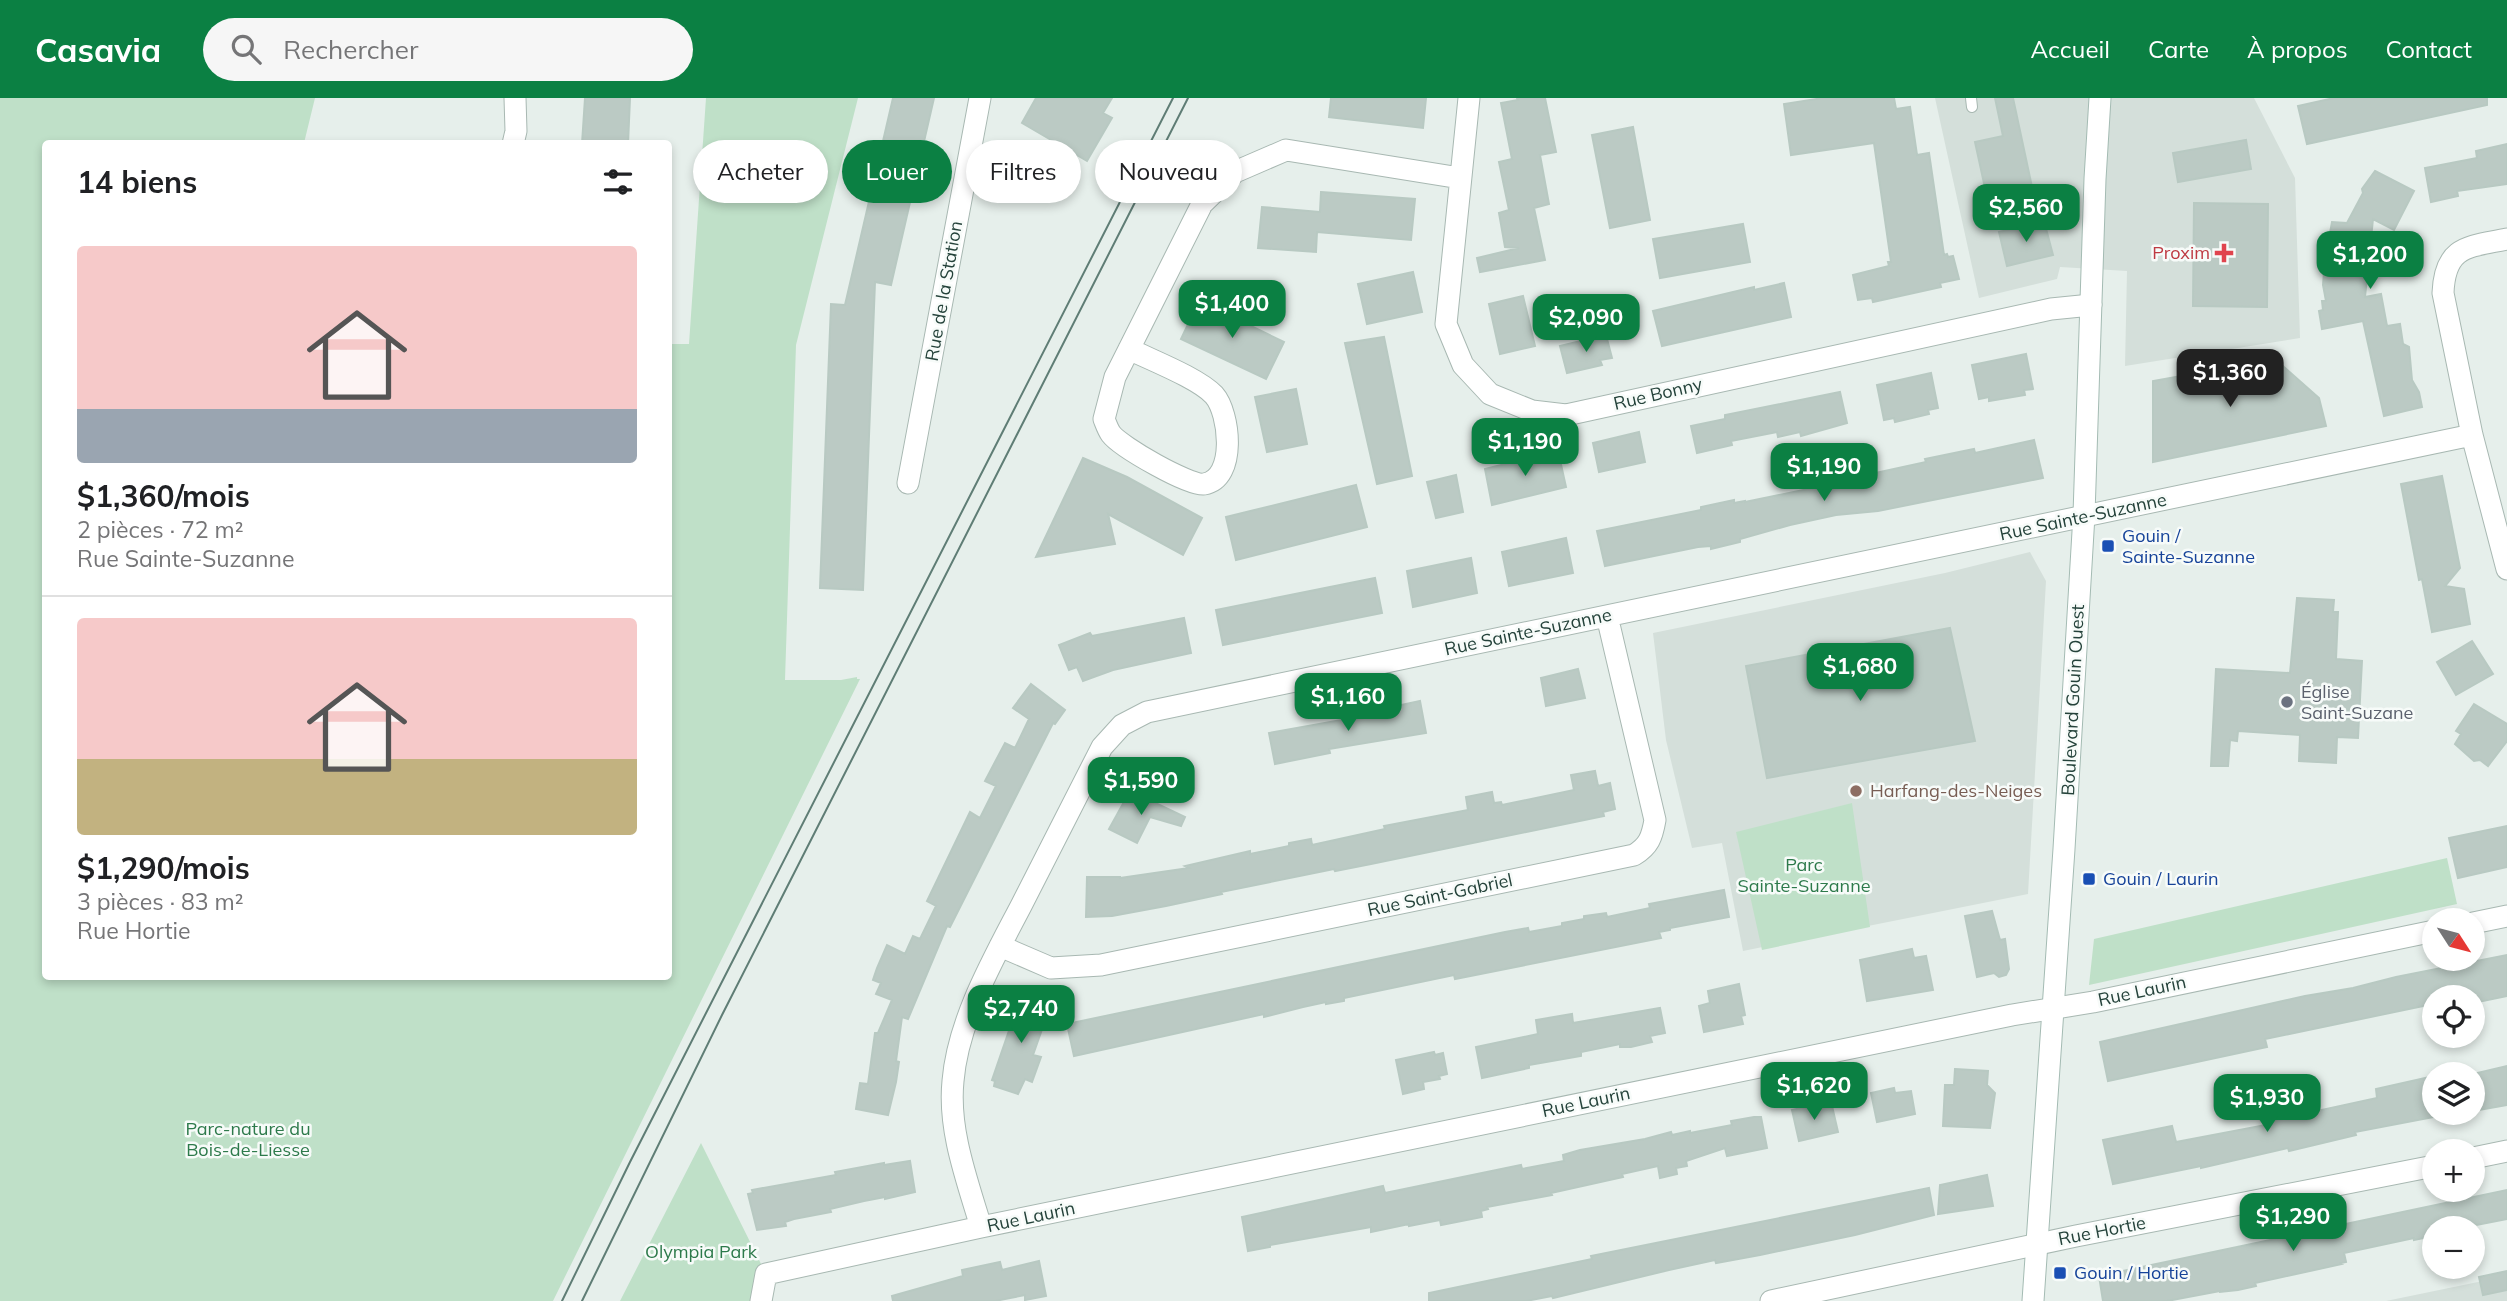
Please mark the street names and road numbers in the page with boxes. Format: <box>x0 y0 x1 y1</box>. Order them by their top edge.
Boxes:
street label: Rue de la Station <box>920 219 967 363</box>
street label: Rue Bonny <box>1611 372 1705 415</box>
street label: Rue Sainte-Suzanne <box>1997 488 2169 545</box>
street label: Rue Sainte-Suzanne <box>1442 603 1614 660</box>
street label: Boulevard Gouin Ouest <box>2056 604 2089 796</box>
street label: Rue Saint-Gabriel <box>1365 868 1515 921</box>
street label: Rue Laurin <box>2096 970 2188 1011</box>
street label: Rue Laurin <box>1540 1081 1632 1122</box>
street label: Rue Laurin <box>985 1196 1077 1237</box>
street label: Rue Hortie <box>2056 1211 2148 1250</box>

